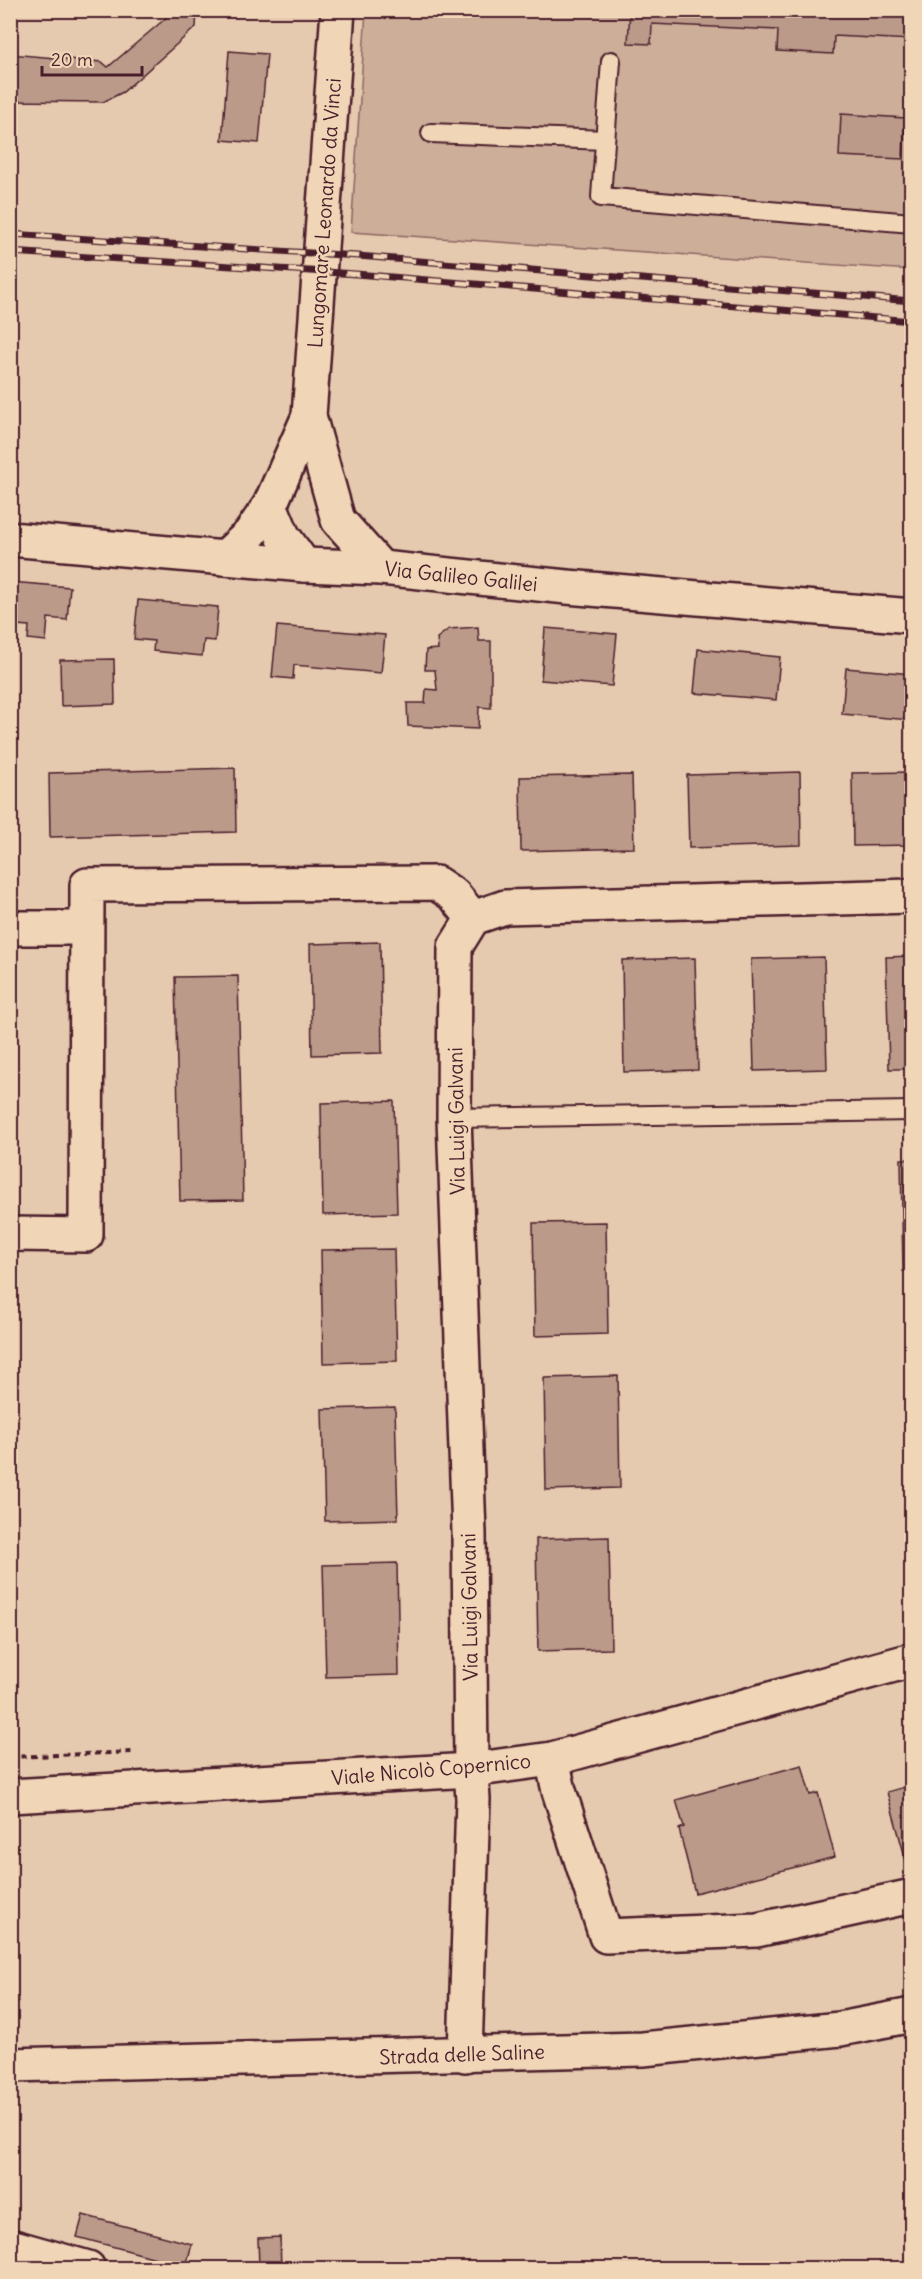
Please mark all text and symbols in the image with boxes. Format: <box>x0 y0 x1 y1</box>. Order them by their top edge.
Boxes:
scale bar <box>42 39 142 77</box>
text: 20 m <box>51 48 93 71</box>
street label: Lungomare Leonardo da Vinci <box>302 77 346 349</box>
street label: Via Galileo Galilei <box>383 556 539 596</box>
street label: Via Luigi Galvani <box>442 1047 470 1195</box>
street label: Via Luigi Galvani <box>455 1533 483 1681</box>
street label: Viale Nicolò Copernico <box>330 1748 532 1790</box>
street label: Strada delle Saline <box>379 2039 545 2069</box>

